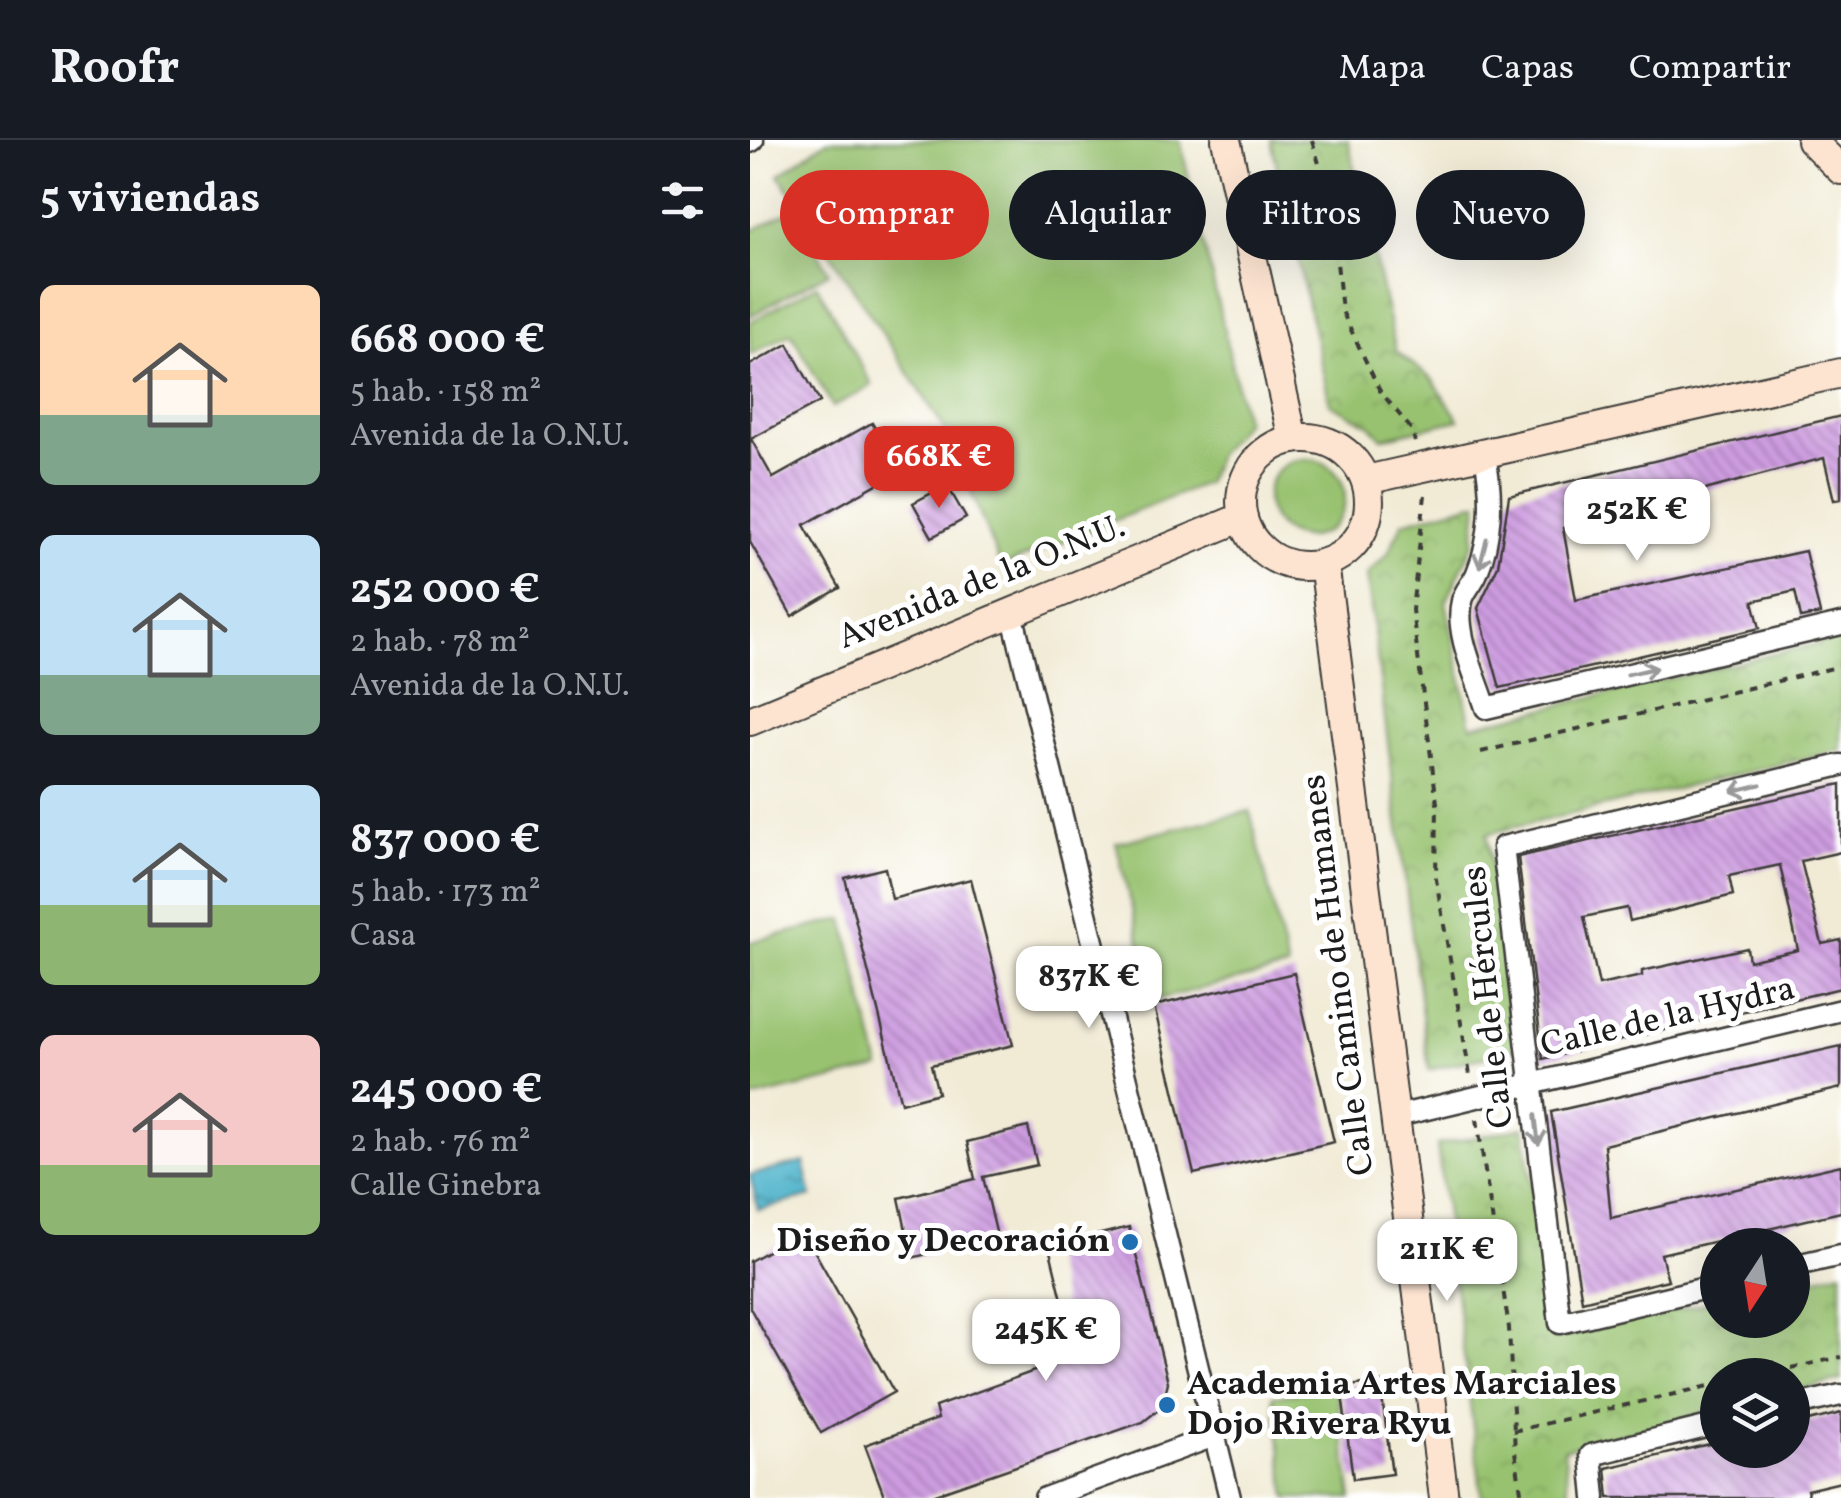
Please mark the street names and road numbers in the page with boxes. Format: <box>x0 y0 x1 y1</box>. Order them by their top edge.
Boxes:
street label: Avenida de la O.N.U. <box>831 503 1133 663</box>
street label: Calle Camino de Humanes <box>1291 772 1387 1178</box>
street label: Calle de Hércules <box>1451 864 1527 1130</box>
street label: Calle de la Hydra <box>1536 965 1800 1071</box>

